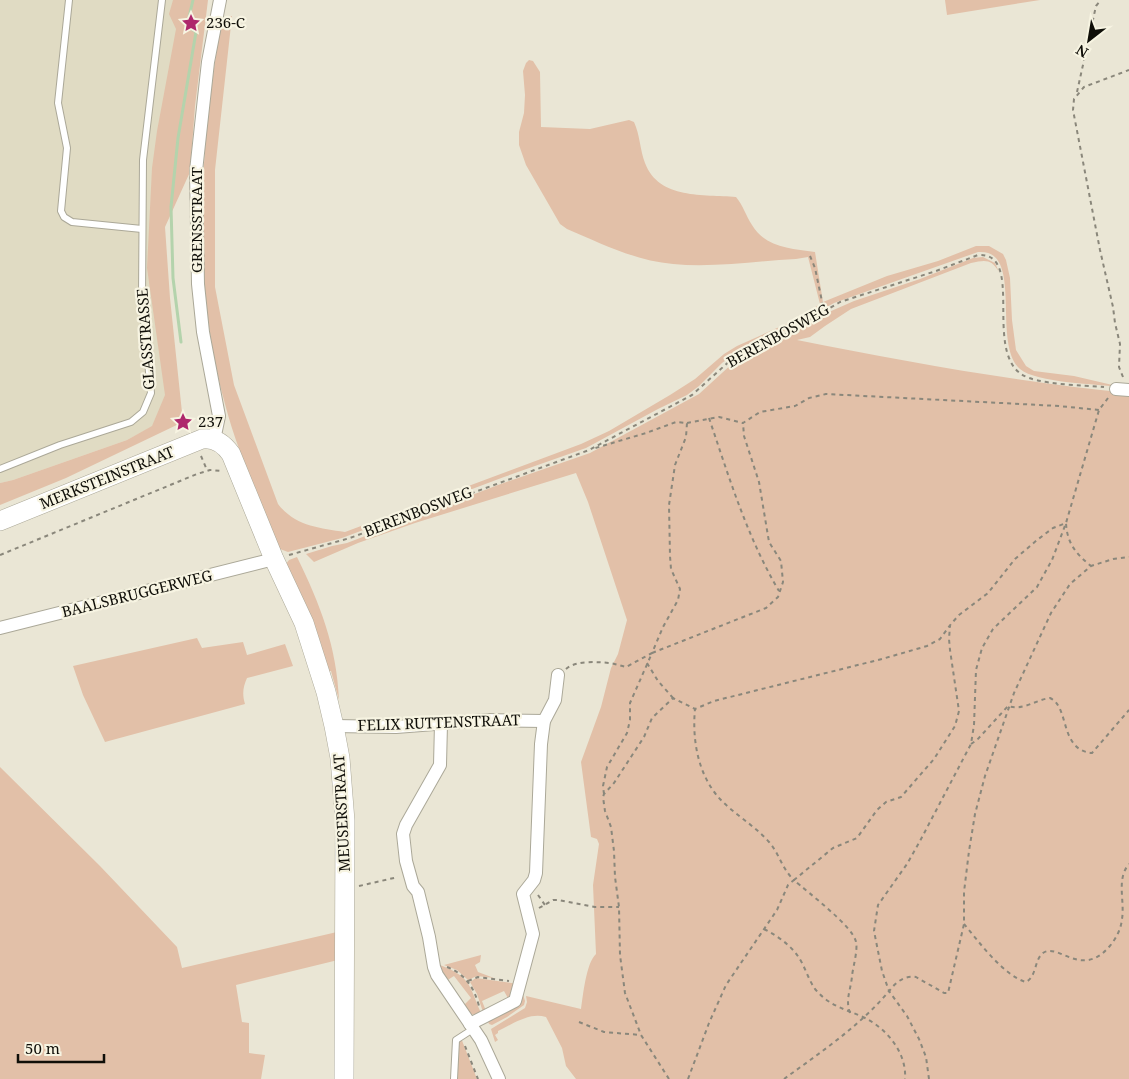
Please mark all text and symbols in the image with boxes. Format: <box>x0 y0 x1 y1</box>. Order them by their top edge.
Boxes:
place icon: 236-C <box>180 12 202 34</box>
place label: 236-C <box>206 12 245 32</box>
north arrow <box>1064 15 1114 65</box>
text: N <box>1072 41 1092 63</box>
street label: GRENSSTRAAT <box>186 167 206 273</box>
street label: GLASSTRASSE <box>131 288 159 391</box>
street label: BERENBOSWEG <box>723 299 833 372</box>
place icon: 237 <box>172 411 194 433</box>
place label: 237 <box>198 411 223 431</box>
street label: MERKSTEINSTRAAT <box>36 441 177 513</box>
street label: BERENBOSWEG <box>361 481 475 541</box>
street label: BAALSBRUGGERWEG <box>59 565 214 621</box>
street label: FELIX RUTTENSTRAAT <box>357 709 521 735</box>
street label: MEUSERSTRAAT <box>328 754 354 872</box>
scale bar <box>18 1032 104 1064</box>
text: 50 m <box>25 1038 60 1058</box>

